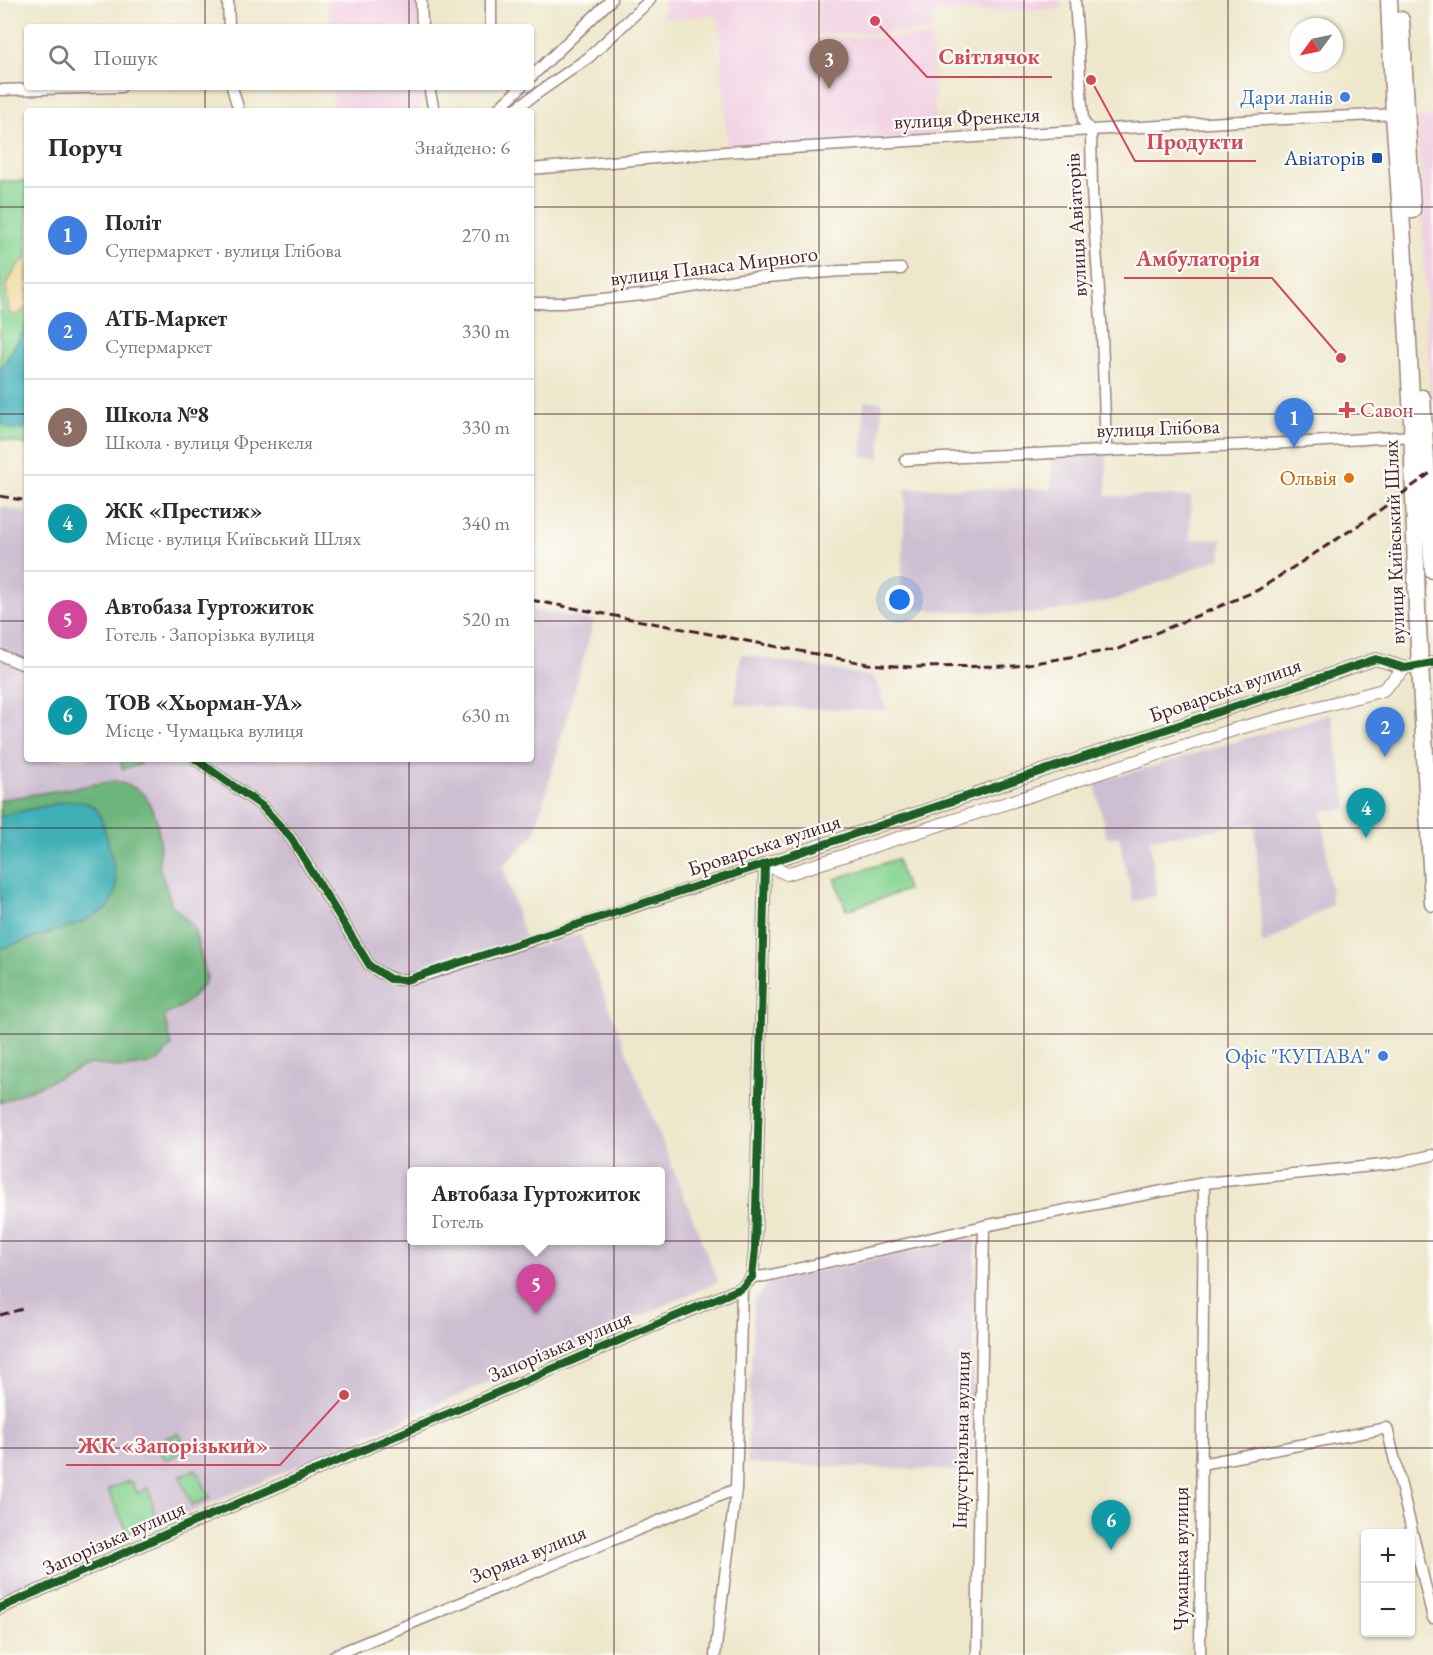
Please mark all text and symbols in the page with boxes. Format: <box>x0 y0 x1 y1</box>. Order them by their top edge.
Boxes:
north arrow <box>1289 18 1343 72</box>
search box <box>24 24 534 90</box>
callout: Світлячок <box>927 37 1052 77</box>
pin: 3 <box>810 40 848 89</box>
icon: search <box>45 41 78 74</box>
text: Світлячок <box>938 42 1040 71</box>
text: Пошук <box>93 43 157 72</box>
place label: Дари ланів <box>1240 83 1333 110</box>
marker: Дари ланів <box>1338 90 1352 104</box>
street label: вулиця Френкеля <box>893 100 1041 135</box>
callout: Продукти <box>1135 121 1256 161</box>
text: Продукти <box>1146 127 1244 156</box>
text: Поруч <box>48 130 123 164</box>
text: Знайдено: 6 <box>415 134 510 160</box>
place label: Авіаторів <box>1283 144 1365 171</box>
marker: Авіаторів <box>1370 151 1384 165</box>
street label: вулиця Авіаторів <box>1058 152 1093 298</box>
text: Політ <box>105 208 161 237</box>
text: 1 <box>62 222 73 248</box>
text: 270 m <box>462 222 510 248</box>
text: Супермаркет · вулиця Глібова <box>105 237 342 263</box>
callout: Амбулаторія <box>1124 238 1272 278</box>
street label: вулиця Панаса Мирного <box>609 239 819 292</box>
text: Амбулаторія <box>1135 244 1260 273</box>
text: АТБ-Маркет <box>105 304 227 333</box>
text: 2 <box>62 318 73 344</box>
text: 330 m <box>462 318 510 344</box>
text: Супермаркет <box>105 333 212 359</box>
place label: Савон <box>1360 396 1414 423</box>
pin: 1 <box>1274 398 1314 448</box>
text: Школа №8 <box>105 400 209 429</box>
marker: Савон <box>1338 401 1356 419</box>
street label: вулиця Глібова <box>1096 412 1221 443</box>
text: 3 <box>62 414 73 440</box>
text: 330 m <box>462 414 510 440</box>
text: Школа · вулиця Френкеля <box>105 429 313 455</box>
street label: вулиця Київський Шлях <box>1376 439 1411 645</box>
place label: Ольвія <box>1280 464 1337 491</box>
marker: Ольвія <box>1342 471 1356 485</box>
text: ЖК «Престиж» <box>105 496 262 525</box>
text: 4 <box>62 510 73 536</box>
text: 340 m <box>462 510 510 536</box>
text: Місце · вулиця Київський Шлях <box>105 525 361 551</box>
your location <box>885 585 914 614</box>
text: Автобаза Гуртожиток <box>105 592 314 621</box>
text: 5 <box>62 606 73 632</box>
text: 520 m <box>462 606 510 632</box>
text: Готель · Запорізька вулиця <box>105 621 315 647</box>
street label: Броварська вулиця <box>1145 651 1304 728</box>
text: ТОВ «Хьорман-УА» <box>105 688 303 717</box>
text: 6 <box>62 702 73 728</box>
text: 630 m <box>462 702 510 728</box>
pin: 2 <box>1366 708 1404 757</box>
text: Місце · Чумацька вулиця <box>105 717 304 743</box>
pin: 4 <box>1346 788 1386 838</box>
street label: Броварська вулиця <box>684 807 844 882</box>
place label: Офіс "КУПАВА" <box>1225 1042 1371 1069</box>
marker: Офіс "КУПАВА" <box>1376 1049 1390 1063</box>
popup <box>407 1167 665 1245</box>
text: Автобаза Гуртожиток <box>431 1179 641 1208</box>
text: Готель <box>431 1208 484 1234</box>
pin: 5 <box>516 1264 556 1314</box>
street label: Запорізька вулиця <box>484 1303 636 1388</box>
street label: Індустріальна вулиця <box>945 1351 976 1529</box>
callout: ЖК «Запорізький» <box>66 1425 280 1465</box>
text: ЖК «Запорізький» <box>77 1431 268 1460</box>
street label: Чумацька вулиця <box>1167 1487 1194 1631</box>
street label: Запорізька вулиця <box>38 1494 189 1581</box>
pin: 6 <box>1092 1500 1130 1550</box>
street label: Зоряна вулиця <box>466 1518 590 1589</box>
map controls <box>1361 1529 1415 1637</box>
button: + <box>1361 1529 1415 1583</box>
button: − <box>1361 1583 1415 1637</box>

